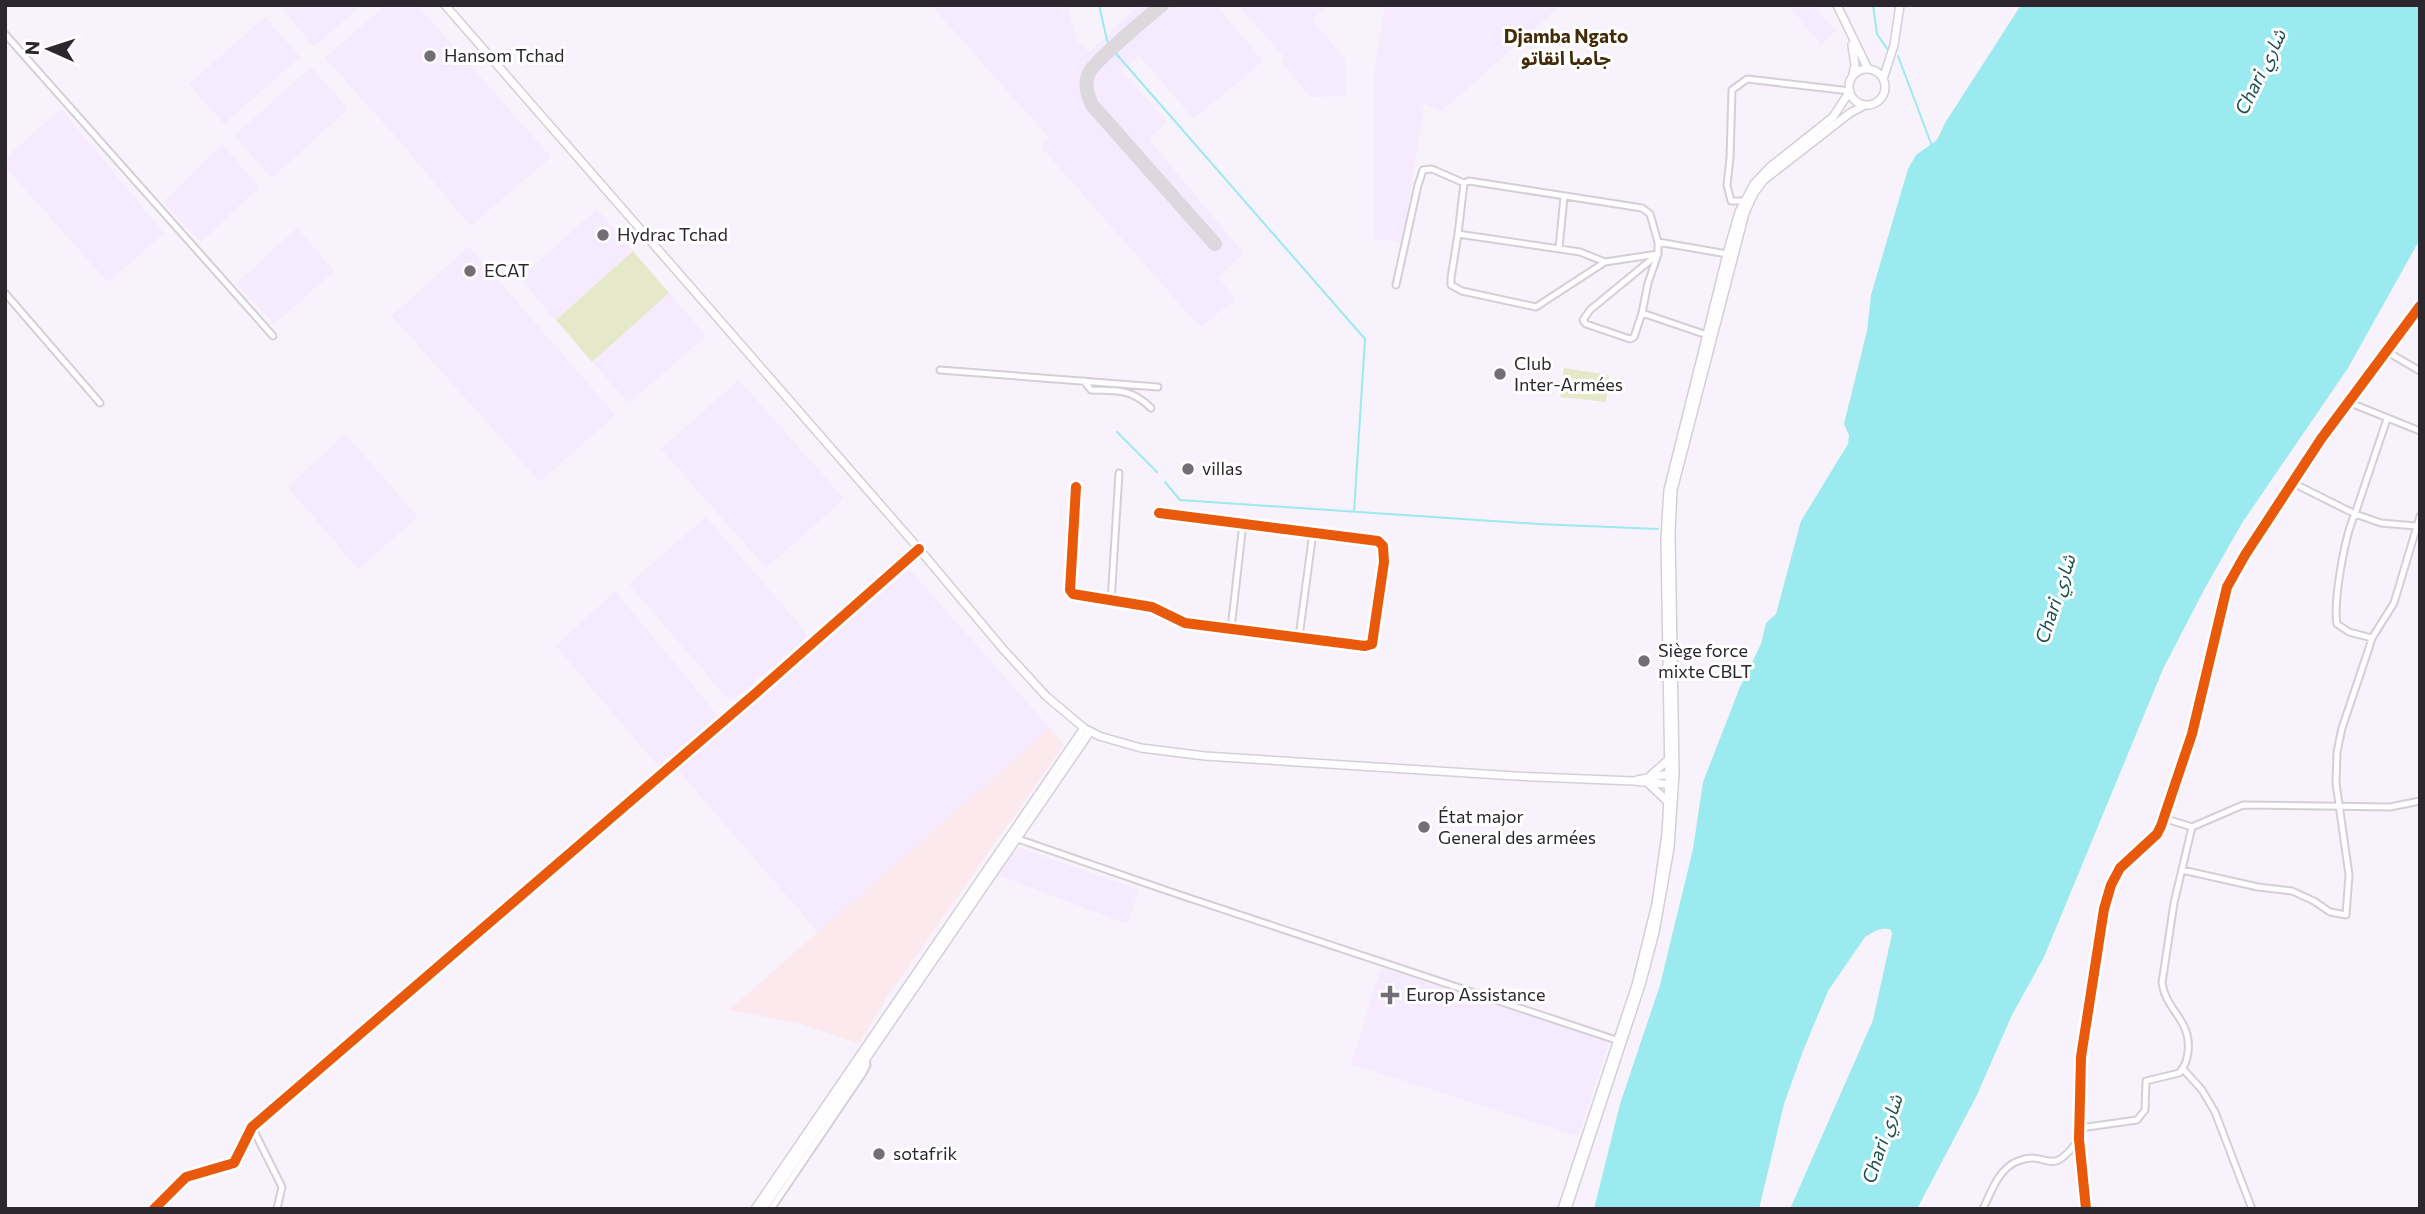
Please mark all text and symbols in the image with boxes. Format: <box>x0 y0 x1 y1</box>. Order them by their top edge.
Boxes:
north arrow <box>14 14 84 84</box>
district label: Djamba Ngato جامبا انقاتو <box>1504 24 1628 69</box>
water label: Chari شاري <box>2229 24 2294 120</box>
text: N <box>20 40 43 56</box>
place label: Hansom Tchad <box>444 44 565 66</box>
marker: Hansom Tchad <box>422 48 438 64</box>
place label: Hydrac Tchad <box>617 223 728 245</box>
marker: Hydrac Tchad <box>595 227 611 243</box>
place label: ECAT <box>484 259 529 281</box>
marker: ECAT <box>462 263 478 279</box>
place label: Club Inter-Armées <box>1514 352 1623 395</box>
marker: Club Inter-Armées <box>1492 366 1508 382</box>
place label: villas <box>1202 457 1243 479</box>
marker: villas <box>1180 461 1196 477</box>
water label: Chari شاري <box>2029 551 2084 647</box>
place label: Siège force mixte CBLT <box>1658 639 1752 682</box>
marker: Siège force mixte CBLT <box>1636 653 1652 669</box>
place label: État major General des armées <box>1438 805 1596 848</box>
marker: État major General des armées <box>1416 819 1432 835</box>
place label: Europ Assistance <box>1406 983 1546 1005</box>
marker: Europ Assistance <box>1380 985 1400 1005</box>
water label: Chari شاري <box>1856 1091 1911 1187</box>
place label: sotafrik <box>893 1142 958 1164</box>
marker: sotafrik <box>871 1146 887 1162</box>

